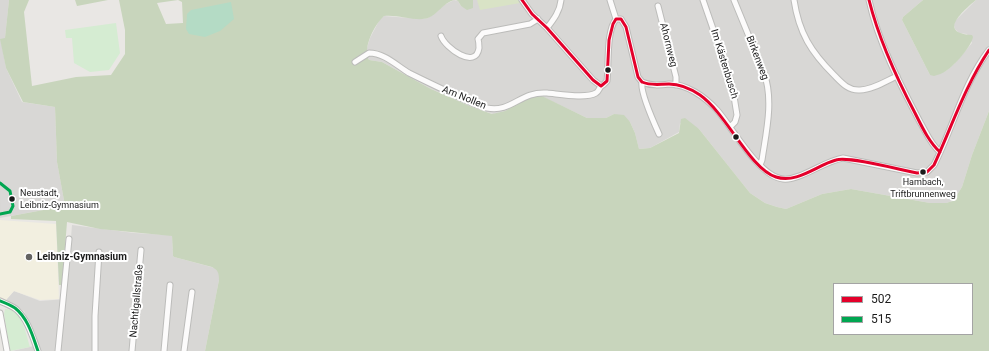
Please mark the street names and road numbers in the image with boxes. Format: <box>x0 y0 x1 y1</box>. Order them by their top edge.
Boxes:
street label: Ahornweg <box>657 22 679 68</box>
street label: Im Kästenbusch <box>708 28 740 100</box>
street label: Birkenweg <box>743 34 771 82</box>
street label: Am Nollen <box>440 84 488 112</box>
street label: Nachtigallstraße <box>128 264 146 338</box>

